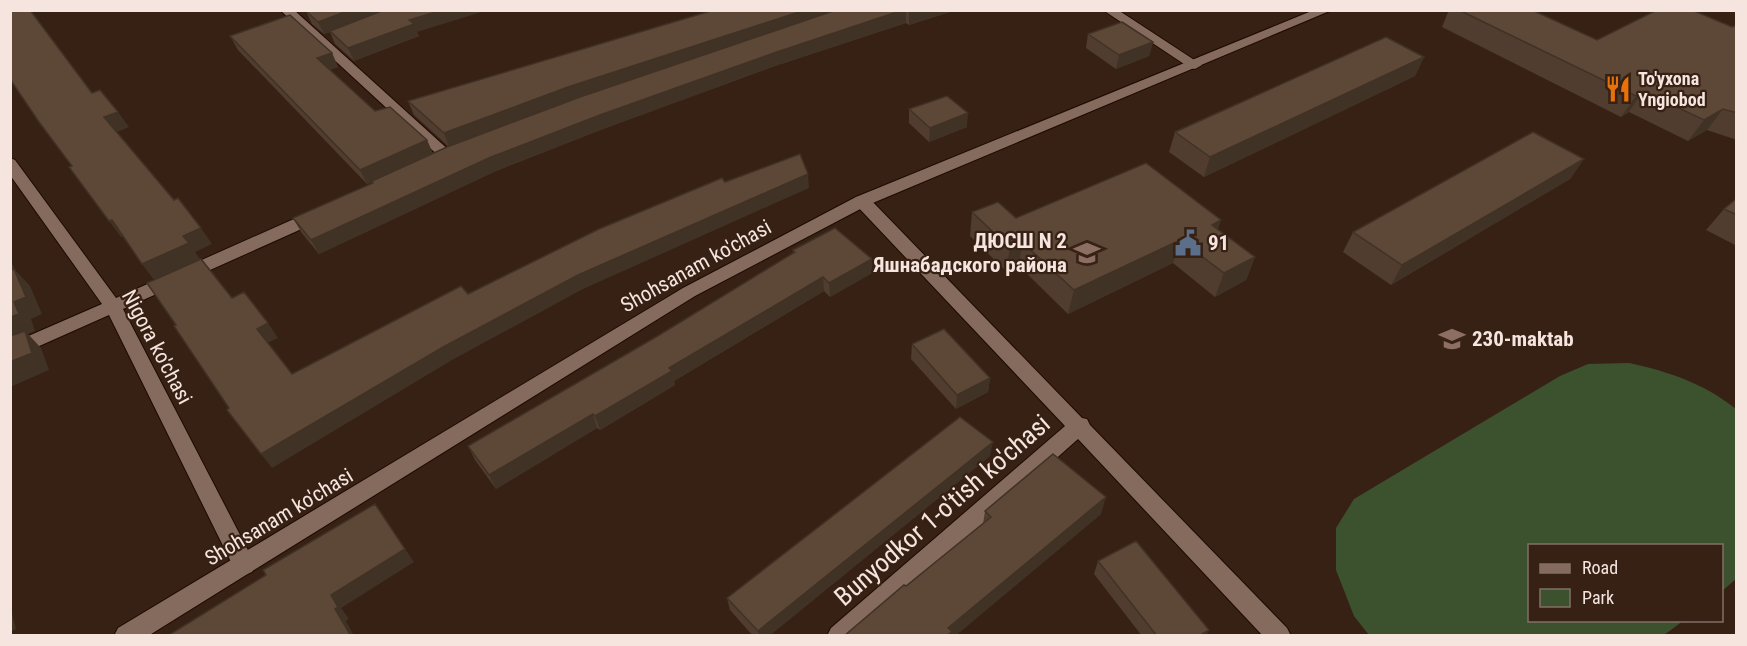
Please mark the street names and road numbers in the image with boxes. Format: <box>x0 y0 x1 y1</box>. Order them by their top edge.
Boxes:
street label: Shohsanam ko'chasi <box>617 215 775 317</box>
street label: Nigora ko'chasi <box>117 286 197 408</box>
street label: Bunyodkor 1-o'tish ko'chasi <box>828 408 1056 612</box>
street label: Shohsanam ko'chasi <box>201 463 357 571</box>

